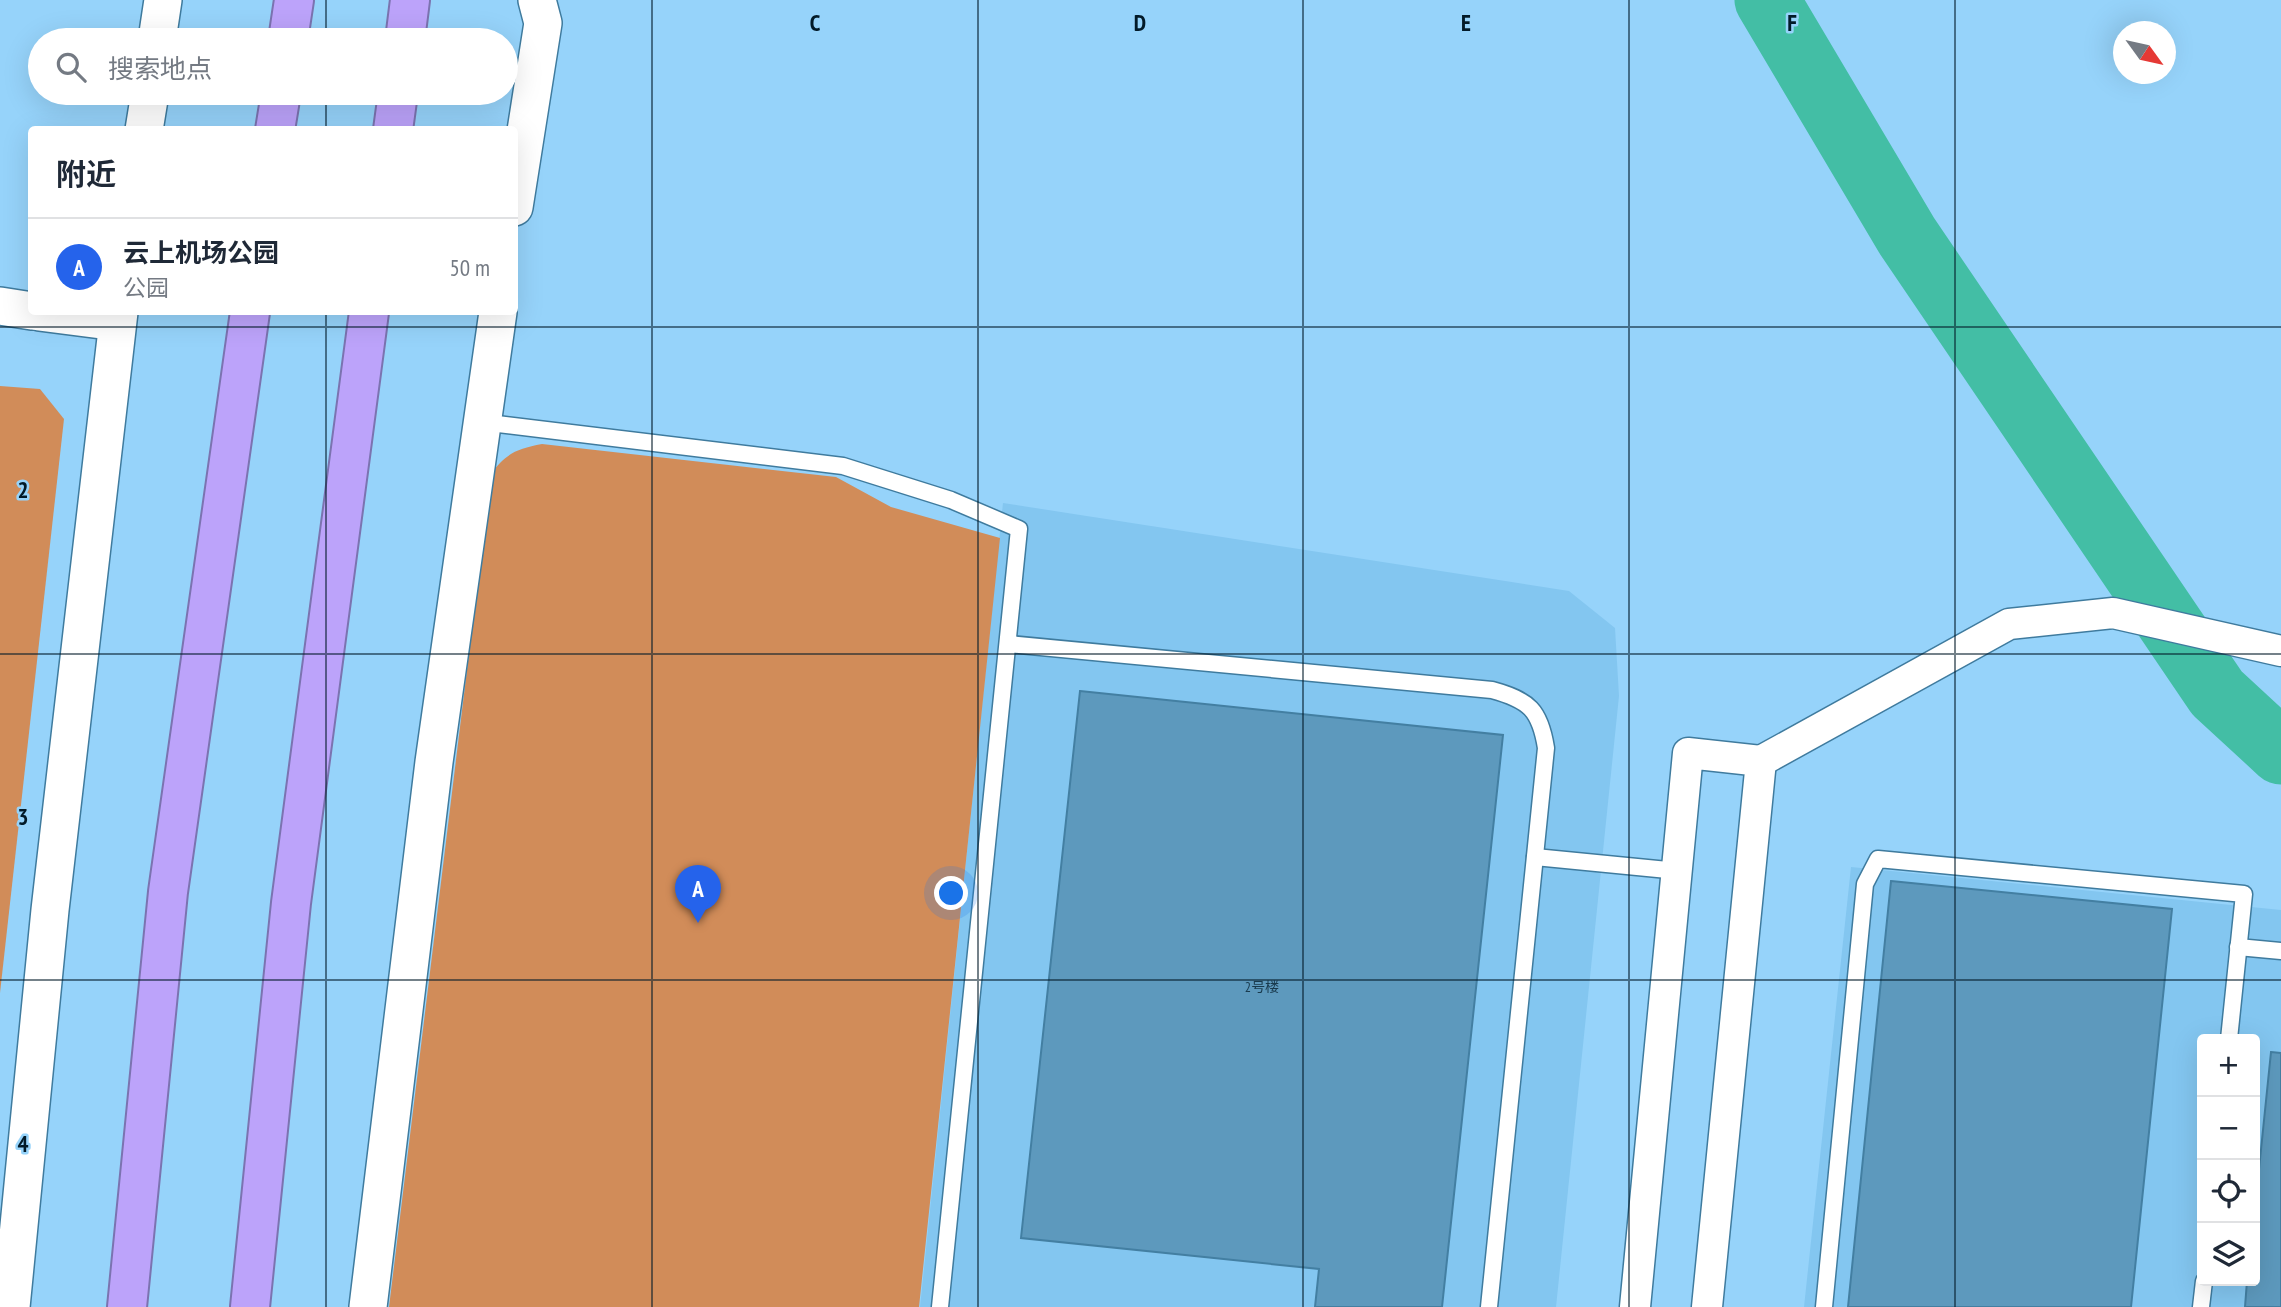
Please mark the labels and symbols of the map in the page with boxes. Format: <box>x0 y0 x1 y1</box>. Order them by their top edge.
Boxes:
text: C <box>810 8 821 37</box>
text: D <box>1134 8 1146 37</box>
text: E <box>1461 8 1471 37</box>
text: F <box>1787 8 1797 37</box>
north arrow <box>2113 21 2176 84</box>
text: 2 <box>18 475 29 504</box>
text: 3 <box>18 802 29 831</box>
pin: A <box>675 865 721 923</box>
your location <box>934 876 968 910</box>
house number: 2号楼 <box>1245 978 1279 996</box>
text: 4 <box>18 1129 29 1158</box>

